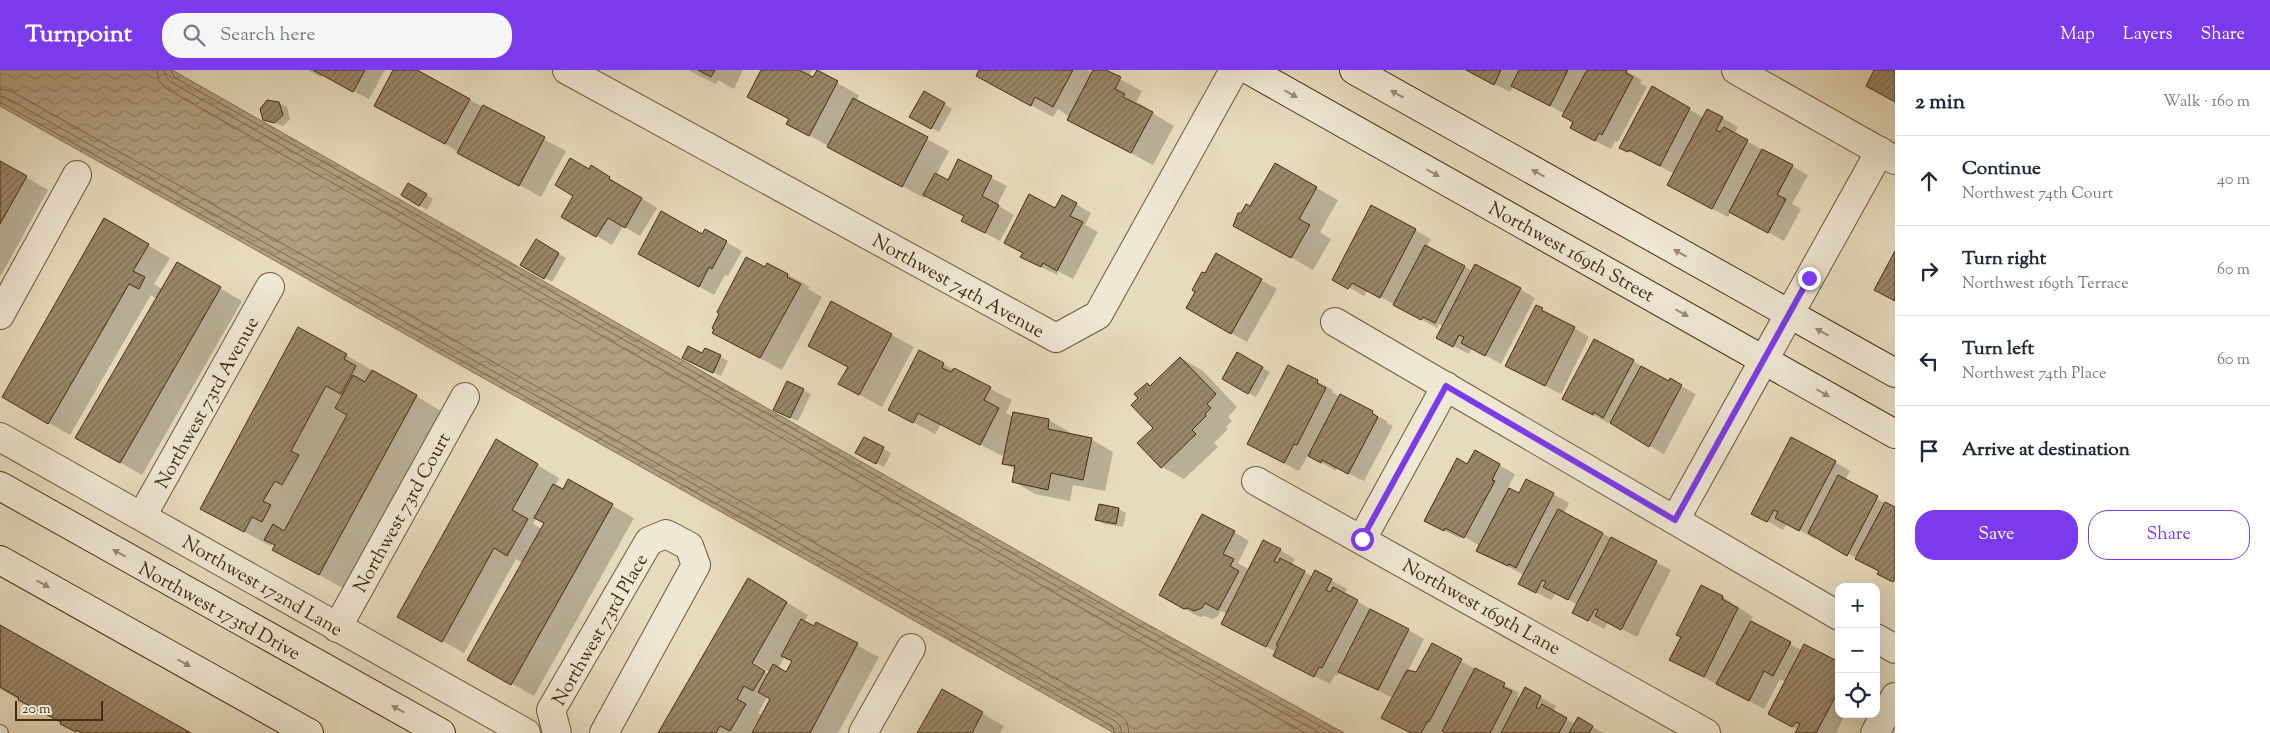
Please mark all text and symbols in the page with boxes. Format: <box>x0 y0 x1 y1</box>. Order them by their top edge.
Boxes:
search box <box>162 13 512 58</box>
text: Turnpoint <box>25 18 132 52</box>
icon: search <box>180 21 208 49</box>
text: Search here <box>220 22 315 49</box>
text: Map <box>2060 22 2095 48</box>
text: Layers <box>2123 22 2173 48</box>
text: Share <box>2201 22 2245 48</box>
text: 2 min <box>1915 88 1965 118</box>
one-way arrow <box>1284 90 1299 98</box>
one-way arrow <box>1389 90 1404 98</box>
text: Walk · 160 m <box>2163 91 2250 114</box>
text: Continue <box>1962 156 2041 183</box>
icon: ahead <box>1915 167 1943 195</box>
one-way arrow <box>1427 169 1440 178</box>
one-way arrow <box>1532 169 1545 178</box>
text: 40 m <box>2217 169 2250 192</box>
text: Northwest 74th Court <box>1962 183 2113 206</box>
street label: Northwest 169th Street <box>1483 196 1659 310</box>
street label: Northwest 74th Avenue <box>867 229 1049 346</box>
text: Turn right <box>1962 246 2046 273</box>
one-way arrow <box>1674 248 1687 257</box>
icon: right <box>1915 257 1943 285</box>
text: 60 m <box>2217 259 2250 282</box>
route end <box>1798 267 1821 290</box>
text: Northwest 169th Terrace <box>1962 273 2129 296</box>
one-way arrow <box>1675 308 1688 317</box>
street label: Northwest 73rd Avenue <box>150 312 267 494</box>
one-way arrow <box>1815 328 1829 336</box>
text: Turn left <box>1962 336 2034 363</box>
icon: left <box>1915 347 1943 375</box>
text: 60 m <box>2217 349 2250 372</box>
text: Northwest 74th Place <box>1962 363 2107 386</box>
one-way arrow <box>1817 388 1830 397</box>
street label: Northwest 73rd Court <box>348 428 459 598</box>
icon: arrive <box>1915 437 1943 465</box>
text: Arrive at destination <box>1962 437 2130 464</box>
button: Save <box>1915 510 2078 560</box>
button: Share <box>2088 510 2250 560</box>
route start <box>1351 528 1374 551</box>
street label: Northwest 172nd Lane <box>177 530 347 644</box>
one-way arrow <box>112 549 127 557</box>
street label: Northwest 73rd Place <box>547 549 656 711</box>
street label: Northwest 169th Lane <box>1397 553 1565 663</box>
street label: Northwest 173rd Drive <box>133 556 305 668</box>
one-way arrow <box>35 580 50 588</box>
map controls <box>1835 583 1880 718</box>
button: + <box>1835 583 1880 628</box>
button: − <box>1835 628 1880 673</box>
one-way arrow <box>178 659 191 668</box>
button: locate <box>1835 673 1880 718</box>
scale bar <box>15 698 102 721</box>
text: 20 m <box>22 700 51 720</box>
one-way arrow <box>391 705 406 713</box>

